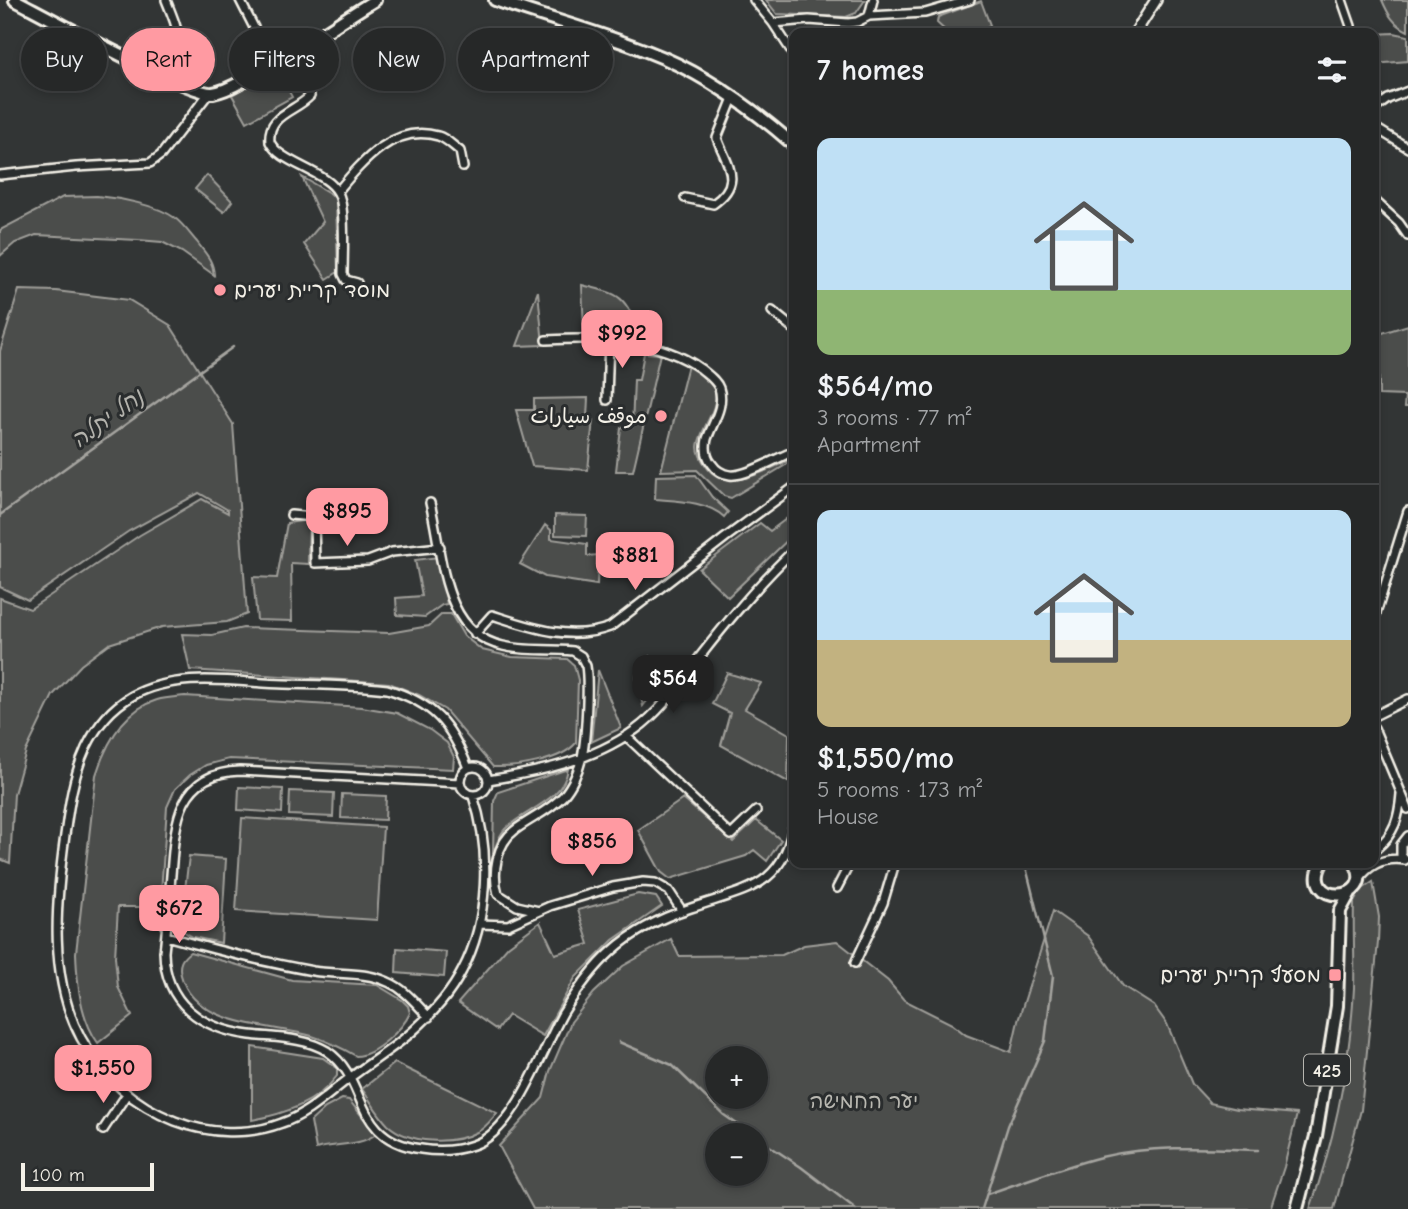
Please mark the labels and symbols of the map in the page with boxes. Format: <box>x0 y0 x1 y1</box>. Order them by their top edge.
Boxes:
place label: מוסד קריית יערים <box>234 278 390 303</box>
marker: מוסד קריית יערים <box>212 282 228 298</box>
pin: $992 <box>581 310 663 370</box>
water label: נחל יתלה <box>66 382 150 454</box>
place label: موقف سيارات <box>530 404 647 429</box>
marker: موقف سيارات <box>653 408 669 424</box>
pin: $895 <box>306 489 388 548</box>
pin: $881 <box>594 532 676 592</box>
pin: $564 <box>632 656 714 715</box>
pin: $856 <box>551 818 633 878</box>
pin: $672 <box>138 886 220 945</box>
place label: מסעף קריית יערים <box>1160 963 1321 988</box>
marker: מסעף קריית יערים <box>1327 967 1343 983</box>
pin: $1,550 <box>46 1046 160 1105</box>
road number: 425 <box>1304 1054 1350 1086</box>
park label: יער החמישה <box>810 1089 918 1113</box>
scale bar <box>21 1160 154 1192</box>

